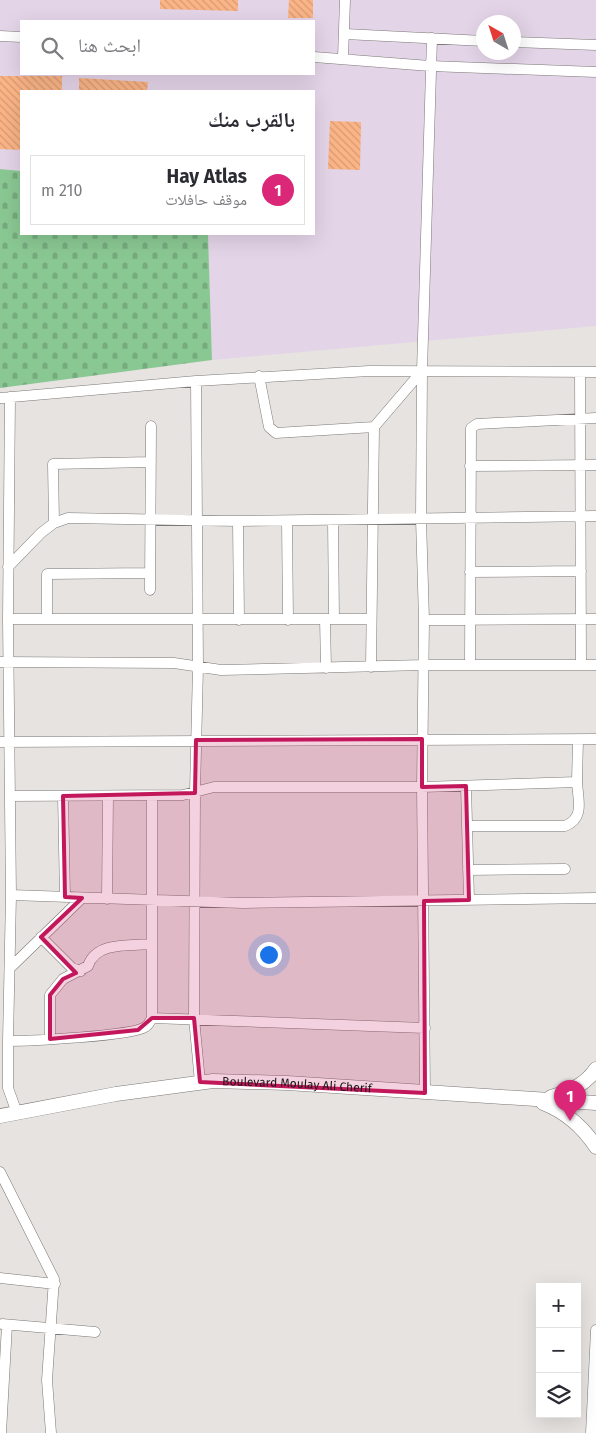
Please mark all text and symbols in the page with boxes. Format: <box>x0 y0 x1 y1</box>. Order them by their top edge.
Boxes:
north arrow <box>476 15 521 60</box>
search box <box>20 20 315 75</box>
icon: search <box>38 34 66 62</box>
text: ابحث هنا <box>78 34 141 57</box>
text: بالقرب منك <box>208 107 295 133</box>
text: Hay Atlas <box>167 165 247 188</box>
text: 210 m <box>41 181 82 200</box>
text: 1 <box>274 181 282 200</box>
text: موقف حافلات <box>165 190 247 209</box>
your location <box>256 942 282 968</box>
street label: Boulevard Moulay Ali Cherif <box>222 1074 373 1096</box>
pin: 1 <box>554 1080 586 1121</box>
map controls <box>536 1283 581 1418</box>
button: + <box>536 1283 581 1328</box>
button: − <box>536 1328 581 1373</box>
button: layers <box>536 1373 581 1418</box>

